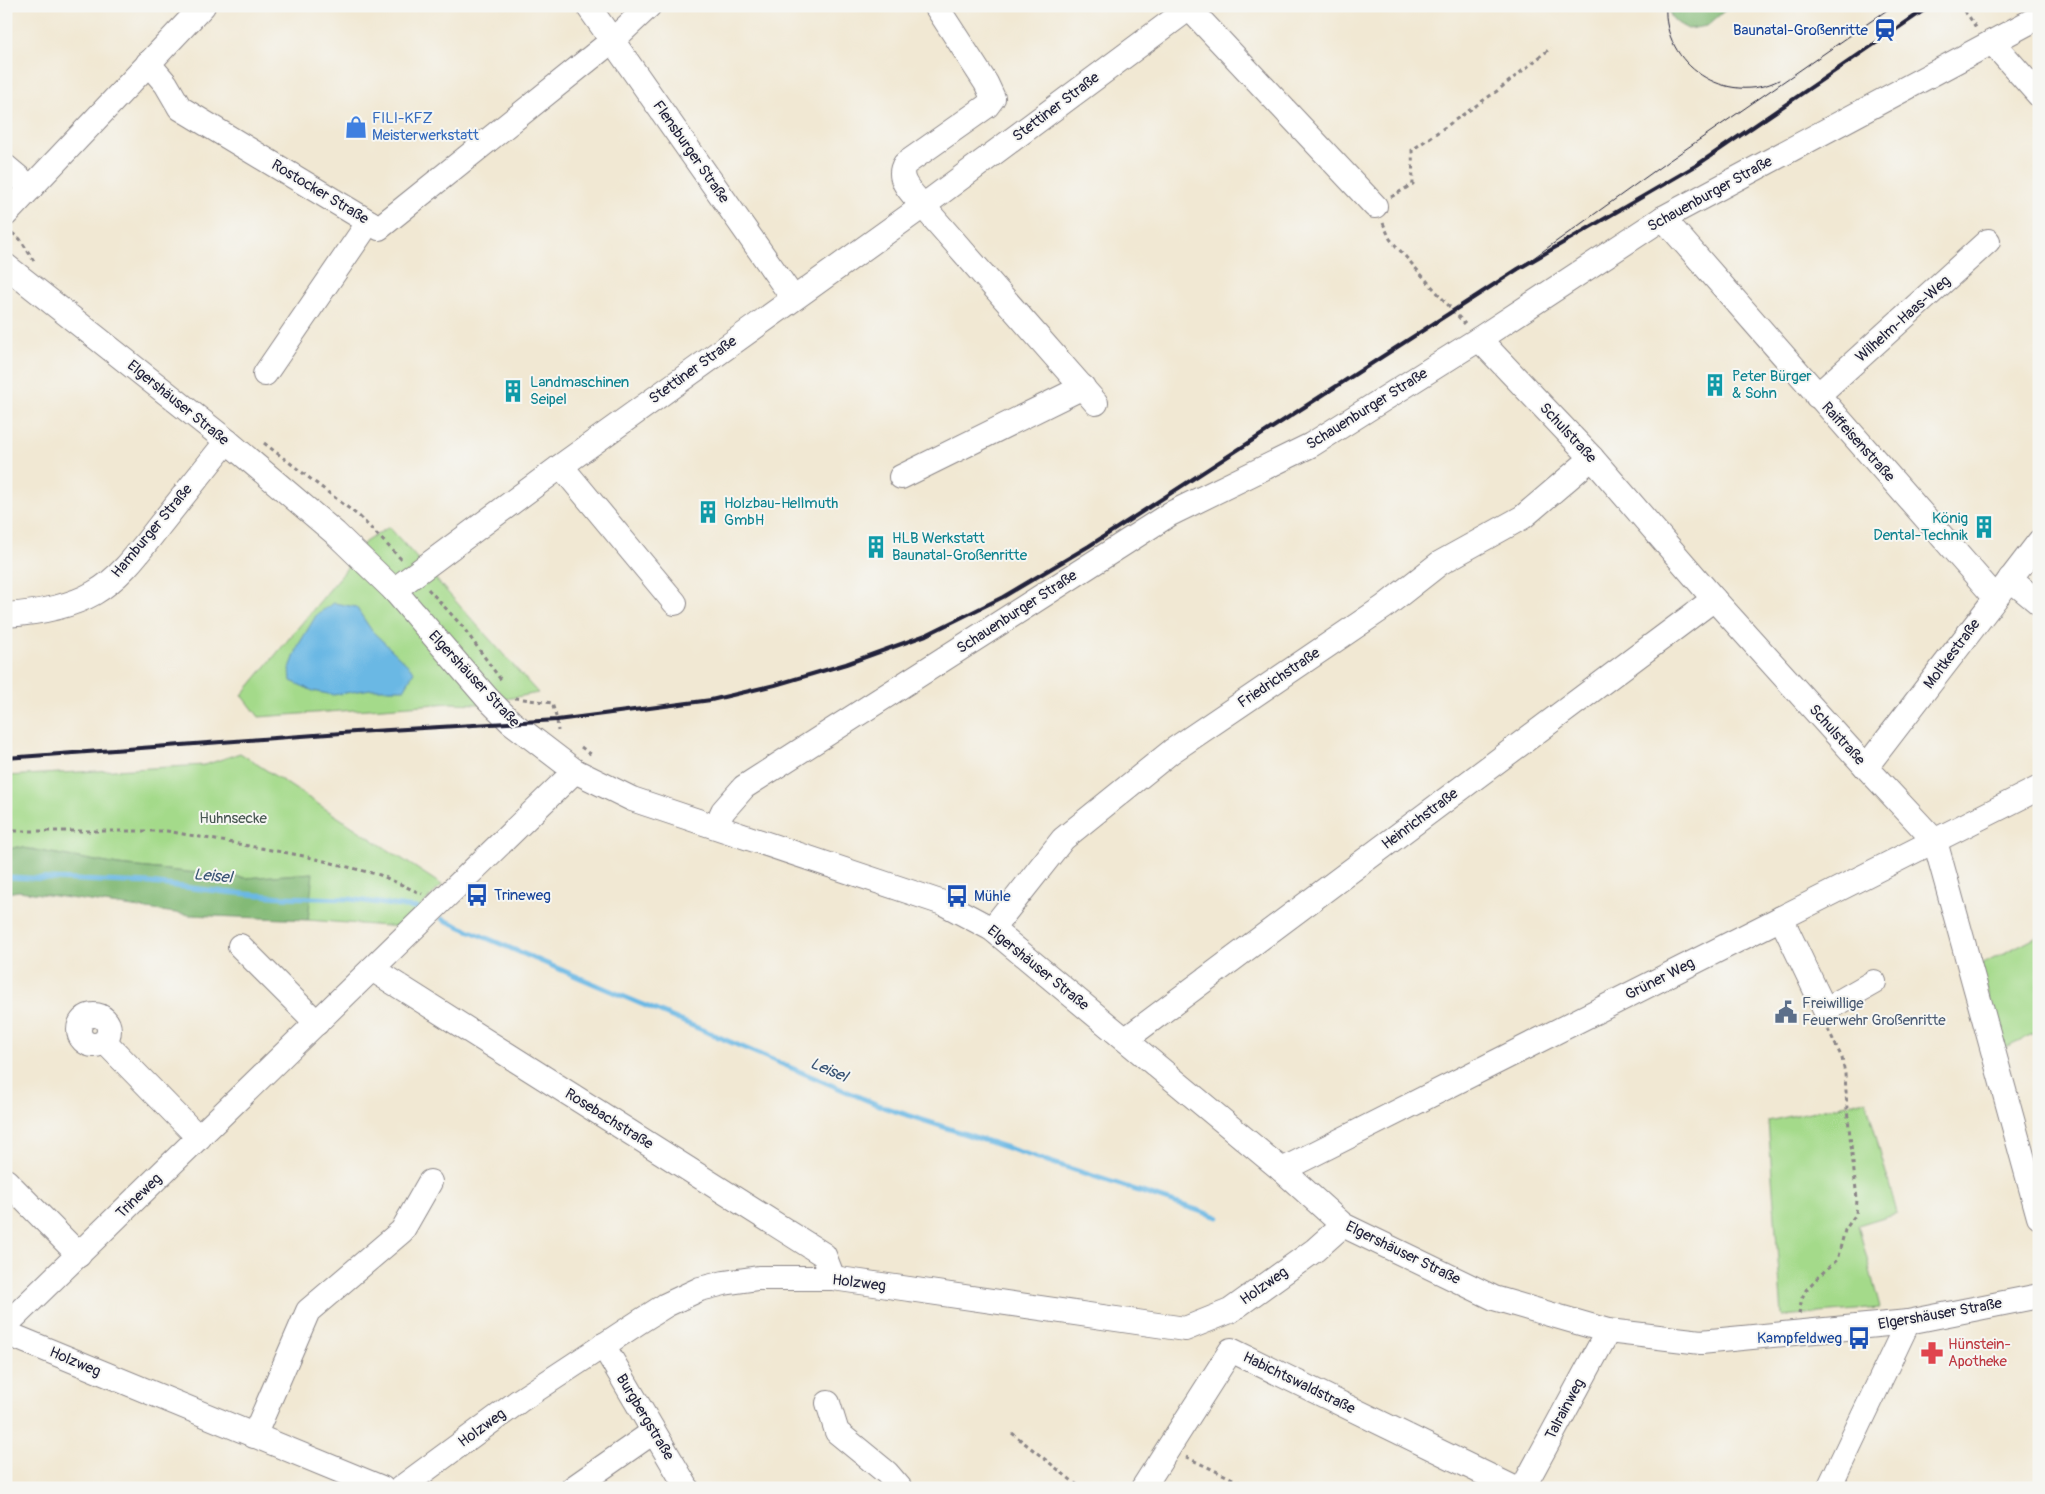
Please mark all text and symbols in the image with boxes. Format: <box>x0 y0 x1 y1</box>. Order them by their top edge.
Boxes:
station icon: Baunatal-Großenritte <box>1872 17 1898 43</box>
place label: Baunatal-Großenritte <box>1733 21 1869 40</box>
street label: Stettiner Straße <box>1009 68 1104 146</box>
street label: Flensburger Straße <box>648 97 734 208</box>
place label: FILI-KFZ Meisterwerkstatt <box>372 109 480 145</box>
shop icon: FILI-KFZ Meisterwerkstatt <box>343 114 369 140</box>
street label: Schauenburger Straße <box>1644 152 1776 236</box>
street label: Rostocker Straße <box>268 155 373 229</box>
street label: Wilhelm-Haas-Weg <box>1852 271 1954 367</box>
street label: Stettiner Straße <box>645 331 741 408</box>
street label: Elgershäuser Straße <box>123 356 233 450</box>
street label: Schauenburger Straße <box>1303 364 1432 454</box>
place label: Peter Bürger & Sohn <box>1732 367 1812 403</box>
building icon: Peter Bürger & Sohn <box>1702 372 1728 398</box>
place label: Landmaschinen Seipel <box>530 373 629 409</box>
building icon: Landmaschinen Seipel <box>500 378 526 404</box>
street label: Raiffeisenstraße <box>1817 398 1899 486</box>
street label: Schulstraße <box>1535 399 1601 467</box>
street label: Hamburger Straße <box>107 480 197 582</box>
place label: Holzbau-Hellmuth GmbH <box>724 494 838 530</box>
building icon: Holzbau-Hellmuth GmbH <box>695 499 721 525</box>
place label: König Dental-Technik <box>1873 509 1969 545</box>
building icon: König Dental-Technik <box>1971 514 1997 540</box>
place label: HLB Werkstatt Baunatal-Großenritte <box>892 529 1028 565</box>
building icon: HLB Werkstatt Baunatal-Großenritte <box>863 534 889 560</box>
street label: Schauenburger Straße <box>953 566 1081 658</box>
street label: Moltkestraße <box>1920 615 1985 693</box>
street label: Elgershäuser Straße <box>424 627 524 732</box>
street label: Friedrichstraße <box>1234 643 1324 712</box>
street label: Schulstraße <box>1805 701 1870 770</box>
street label: Heinrichstraße <box>1378 784 1462 854</box>
park label: Huhnsecke <box>199 809 267 828</box>
water label: Leisel <box>193 864 235 888</box>
bus stop icon: Trineweg <box>464 882 490 908</box>
bus stop icon: Mühle <box>944 883 970 909</box>
place label: Trineweg <box>494 886 551 905</box>
place label: Mühle <box>974 887 1011 906</box>
street label: Elgershäuser Straße <box>983 921 1093 1015</box>
street label: Grüner Weg <box>1622 953 1698 1005</box>
place label: Freiwillige Feuerwehr Großenritte <box>1802 994 1946 1030</box>
public building icon: Freiwillige Feuerwehr Großenritte <box>1773 999 1799 1025</box>
water label: Leisel <box>807 1053 853 1088</box>
street label: Rosebachstraße <box>561 1084 657 1154</box>
street label: Trineweg <box>112 1169 166 1223</box>
street label: Elgershäuser Straße <box>1342 1217 1464 1289</box>
street label: Holzweg <box>1236 1263 1292 1309</box>
street label: Holzweg <box>831 1270 887 1296</box>
street label: Elgershäuser Straße <box>1877 1294 2004 1334</box>
bus stop icon: Kampfeldweg <box>1846 1325 1872 1351</box>
place label: Kampfeldweg <box>1757 1329 1842 1348</box>
place label: Hünstein- Apotheke <box>1948 1335 2011 1371</box>
pharmacy icon: Hünstein- Apotheke <box>1919 1340 1945 1366</box>
street label: Holzweg <box>46 1343 104 1381</box>
street label: Habichtswaldstraße <box>1240 1348 1359 1419</box>
street label: Burgbergstraße <box>612 1370 678 1464</box>
street label: Talrainweg <box>1541 1375 1589 1443</box>
street label: Holzweg <box>455 1404 509 1452</box>

